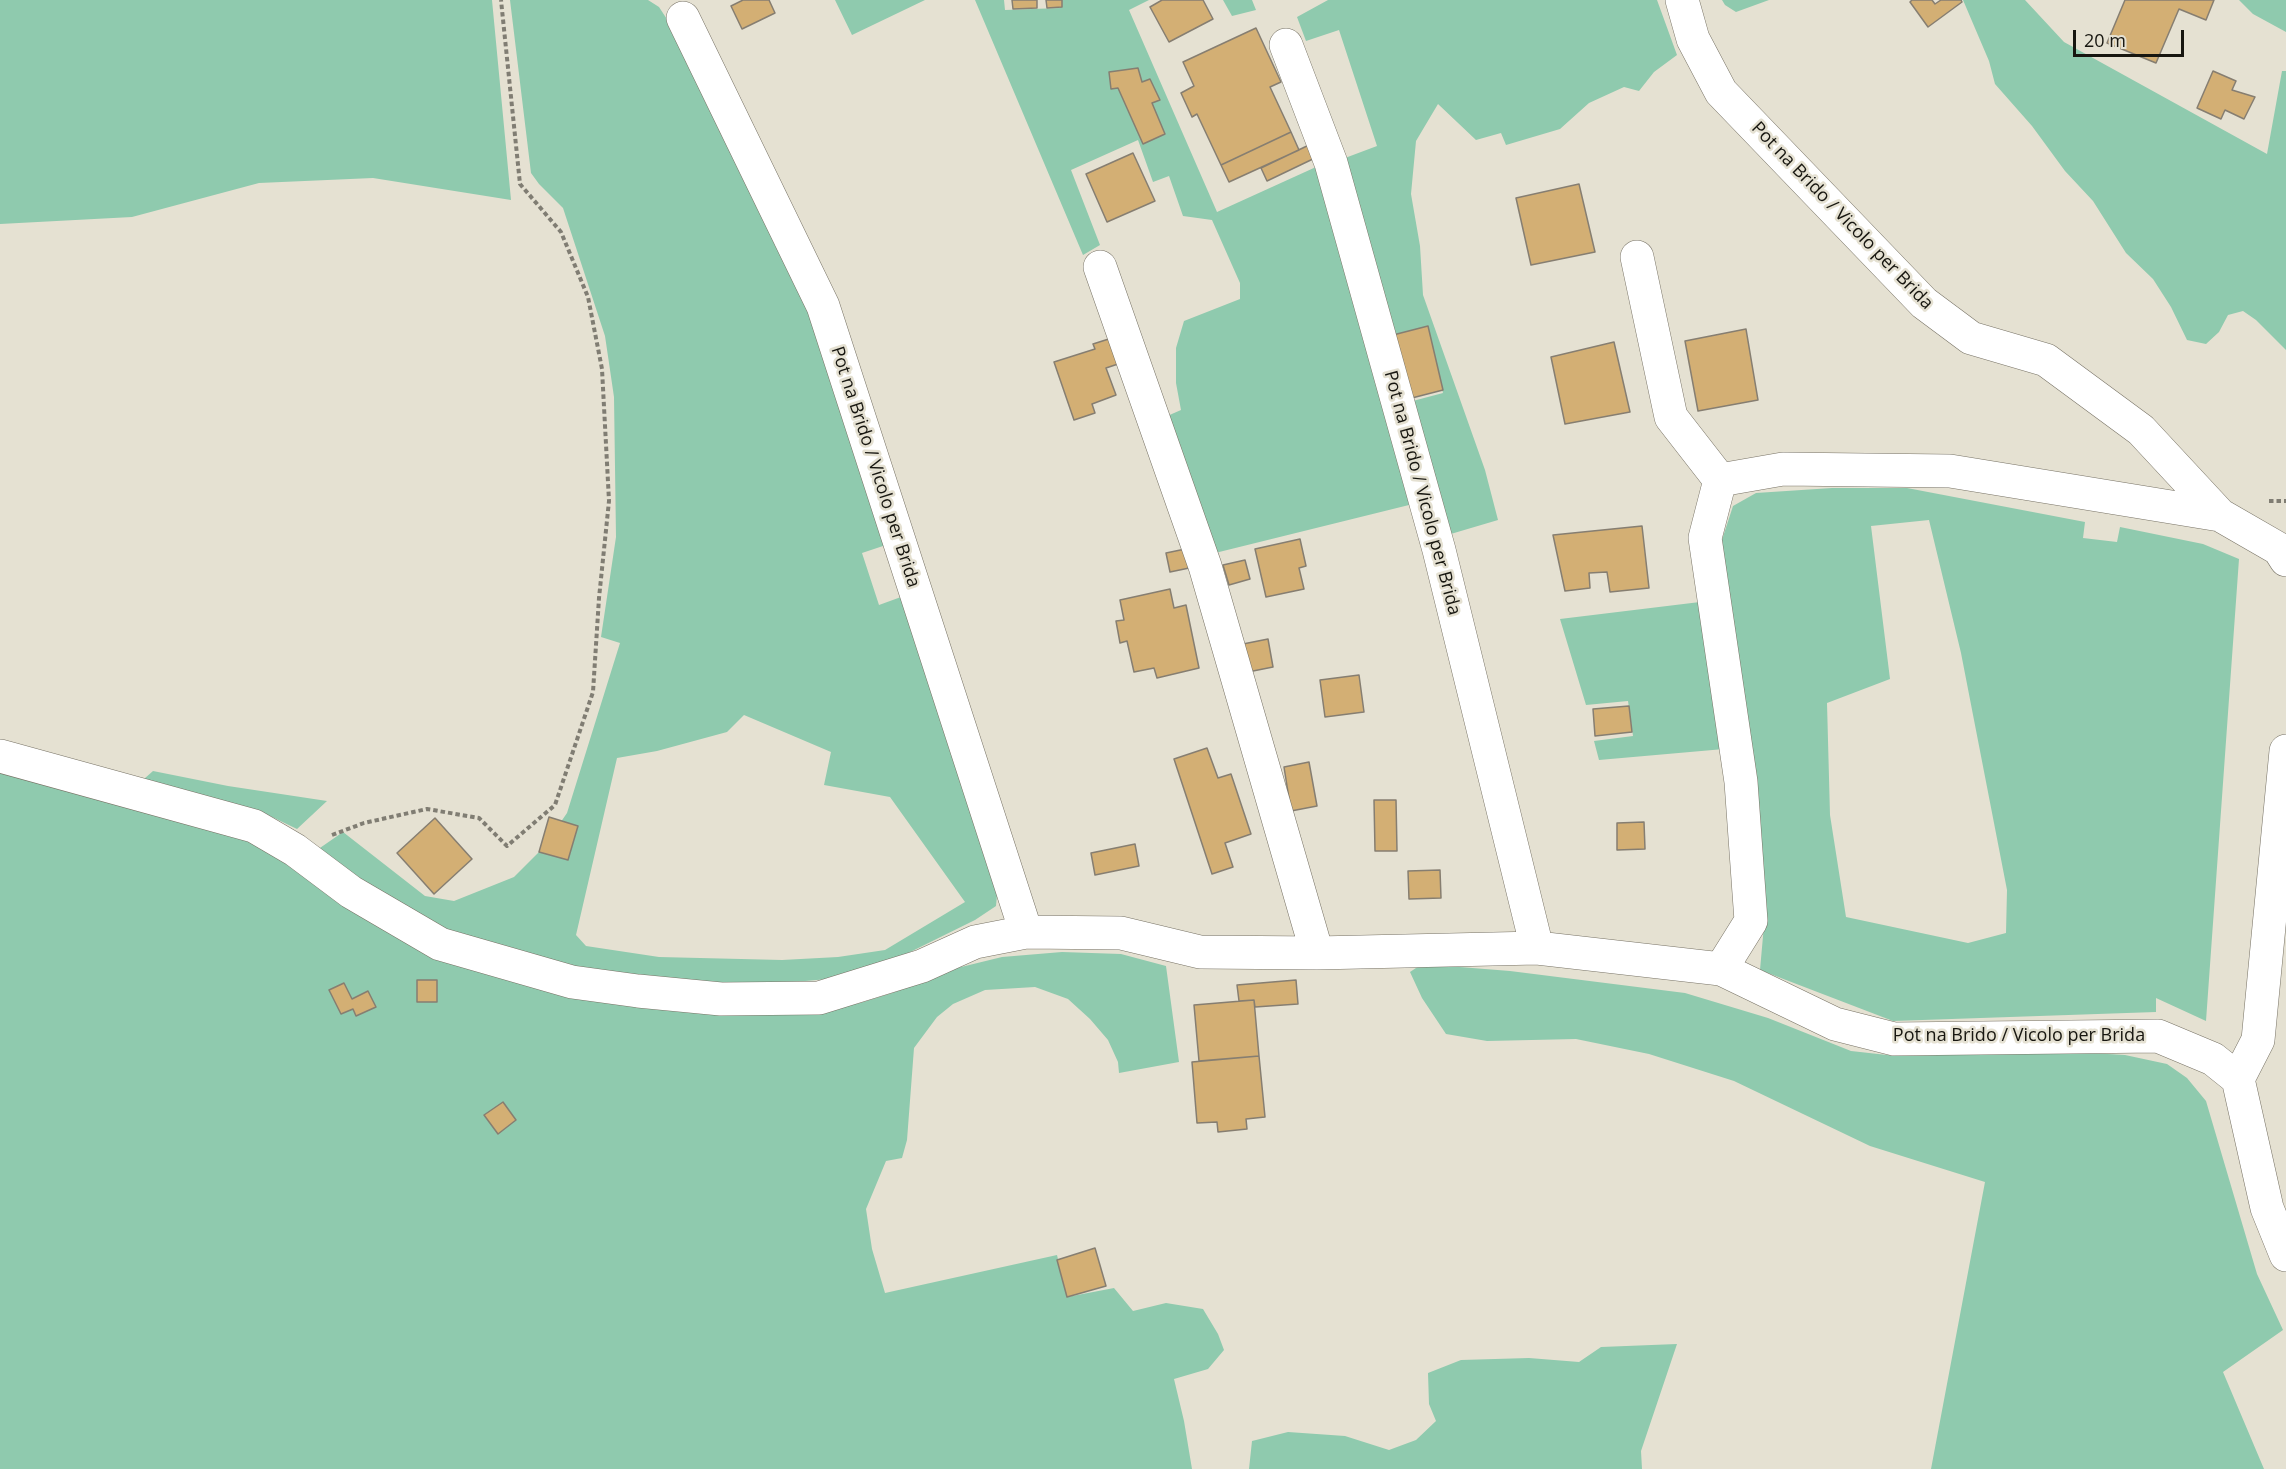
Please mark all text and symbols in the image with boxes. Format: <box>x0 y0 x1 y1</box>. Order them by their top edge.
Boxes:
scale bar <box>2076 18 2187 56</box>
text: 20 m <box>2084 28 2126 52</box>
street label: Pot na Brido / Vicolo per Brida <box>1747 118 1937 314</box>
street label: Pot na Brido / Vicolo per Brida <box>826 344 924 590</box>
street label: Pot na Brido / Vicolo per Brida <box>1379 368 1465 618</box>
street label: Pot na Brido / Vicolo per Brida <box>1893 1025 2145 1047</box>

